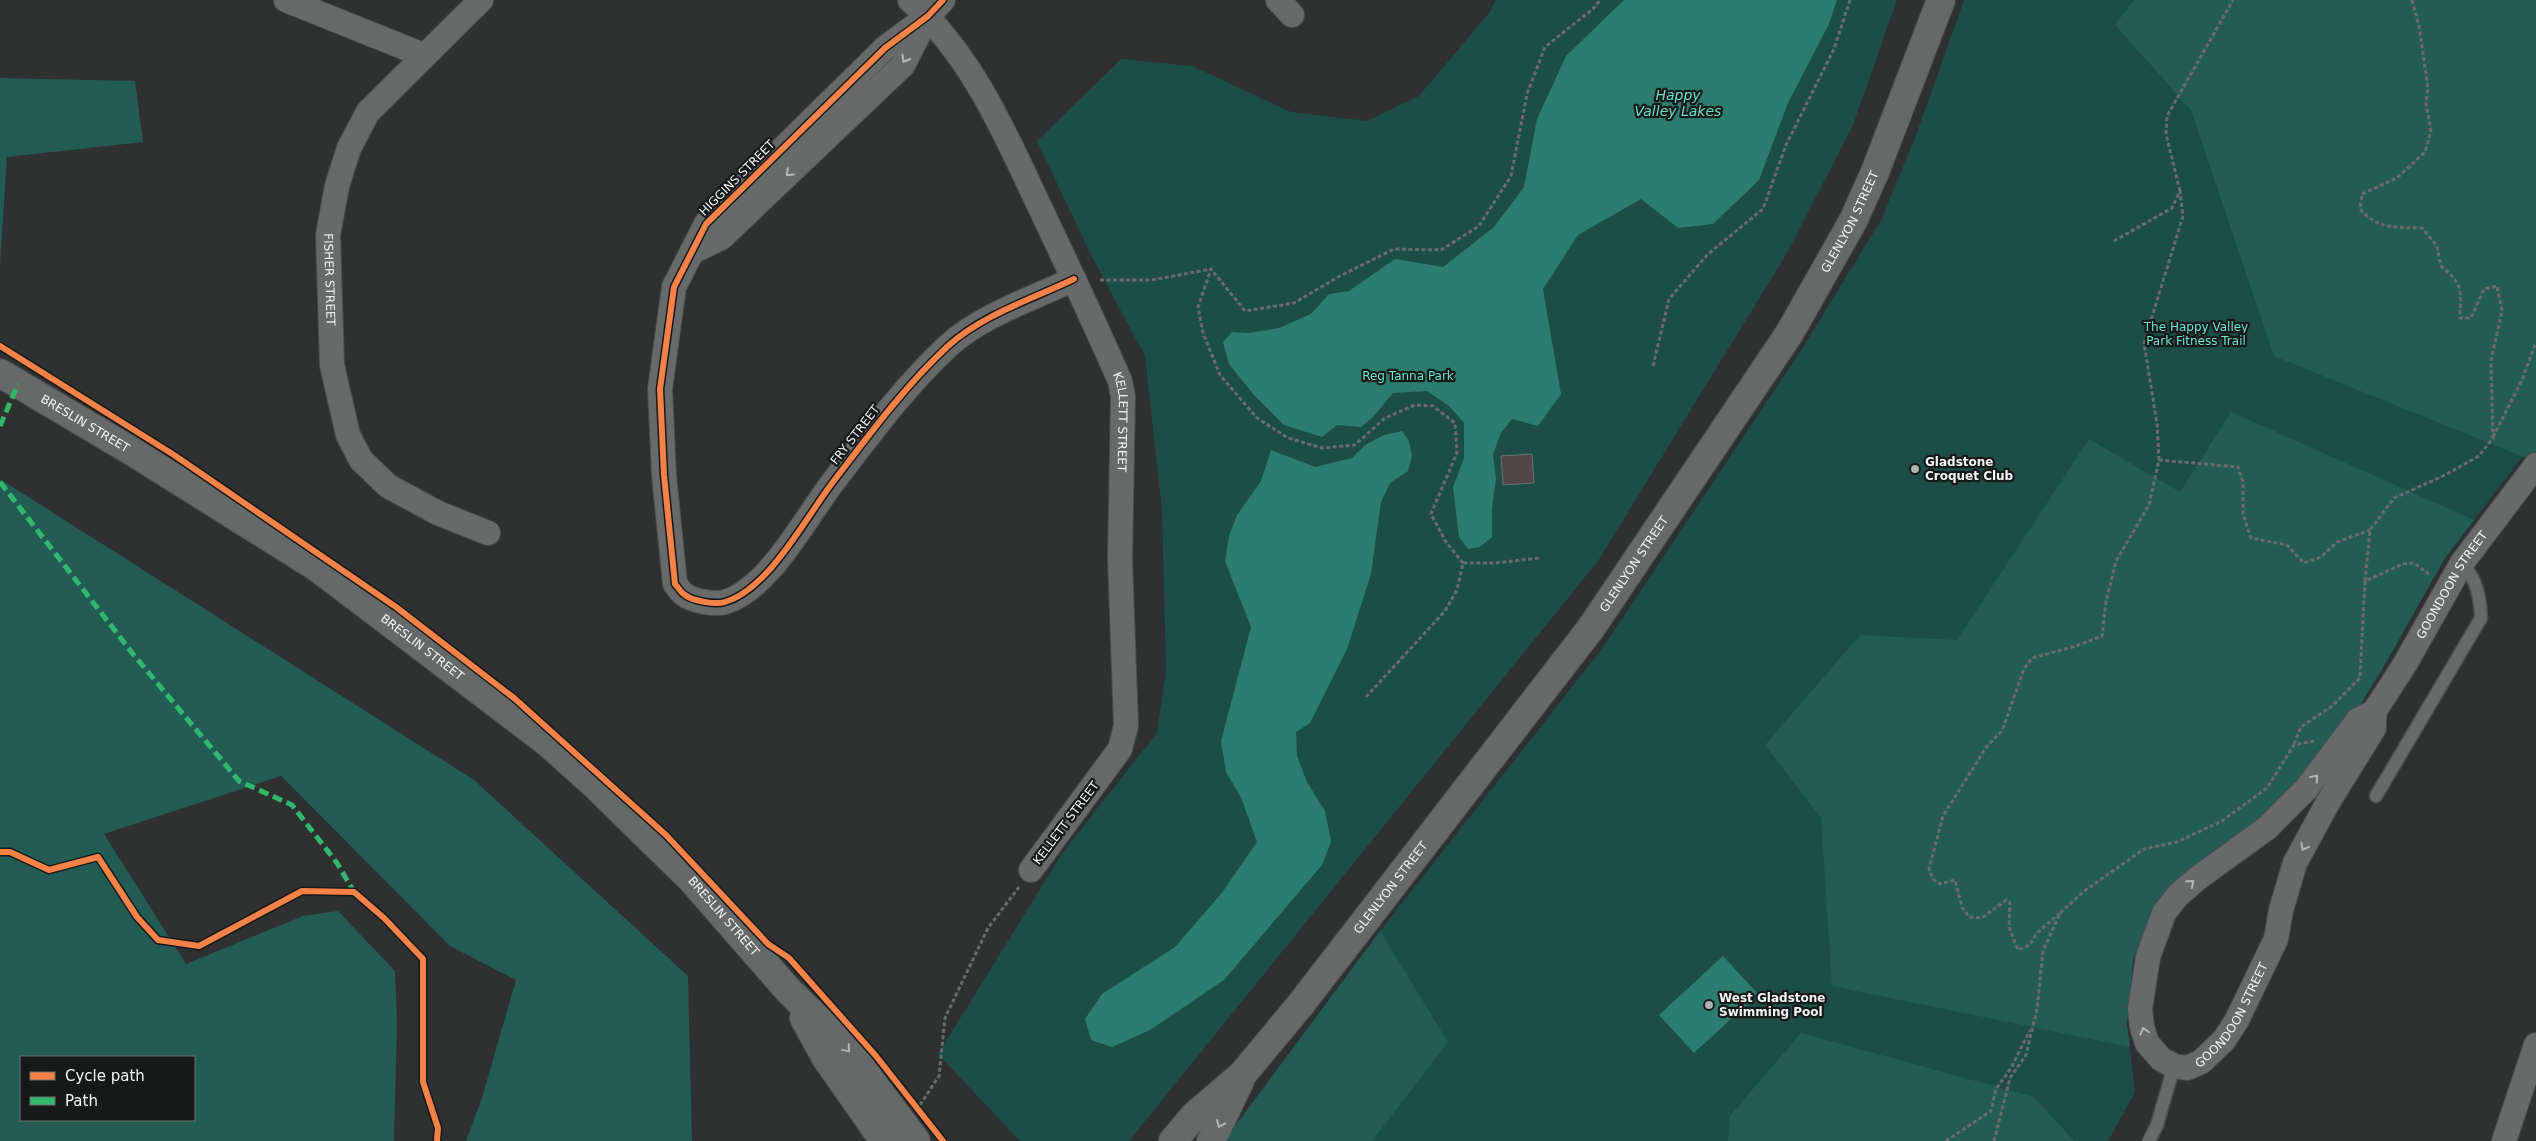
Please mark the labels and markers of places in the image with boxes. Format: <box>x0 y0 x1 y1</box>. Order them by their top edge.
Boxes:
place label: Gladstone Croquet Club <box>1925 455 2014 483</box>
marker: Gladstone Croquet Club <box>1909 463 1921 475</box>
place label: West Gladstone Swimming Pool <box>1719 991 1825 1019</box>
marker: West Gladstone Swimming Pool <box>1703 999 1715 1011</box>

